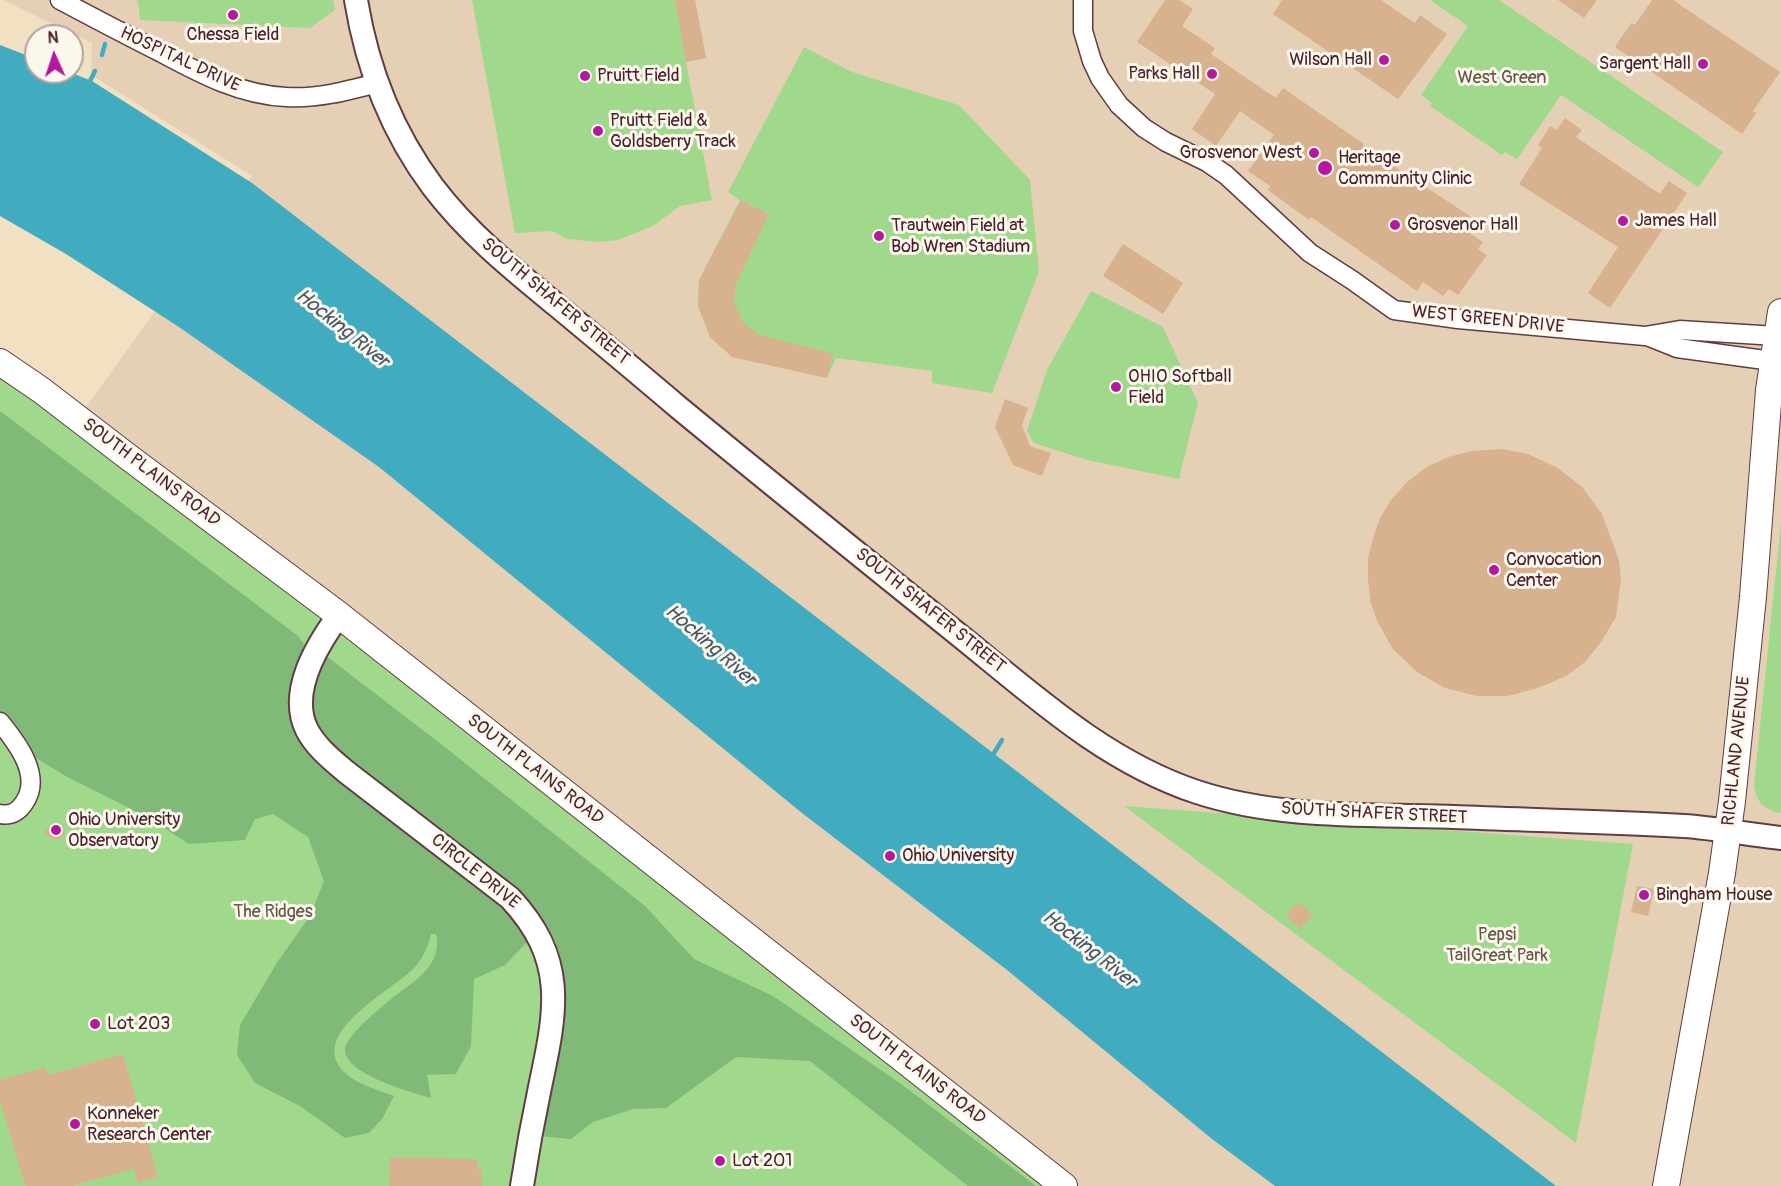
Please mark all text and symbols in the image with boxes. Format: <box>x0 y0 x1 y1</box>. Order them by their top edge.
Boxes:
marker: Chessa Field <box>226 8 240 22</box>
street label: HOSPITAL DRIVE <box>116 23 244 97</box>
north arrow <box>24 24 84 84</box>
place label: Chessa Field <box>187 24 279 46</box>
text: N <box>47 28 59 48</box>
place label: Wilson Hall <box>1289 49 1372 71</box>
marker: Wilson Hall <box>1377 53 1391 67</box>
place label: Sargent Hall <box>1599 53 1691 75</box>
marker: Sargent Hall <box>1696 57 1710 71</box>
place label: Parks Hall <box>1128 63 1200 85</box>
place label: Pruitt Field <box>597 65 680 87</box>
marker: Parks Hall <box>1205 67 1219 81</box>
park label: West Green <box>1457 67 1547 89</box>
marker: Pruitt Field <box>578 69 592 83</box>
place label: Pruitt Field & Goldsberry Track <box>610 110 736 152</box>
marker: Pruitt Field & Goldsberry Track <box>591 124 605 138</box>
place label: Grosvenor West <box>1180 142 1302 164</box>
marker: Grosvenor West <box>1307 146 1321 160</box>
place label: Heritage Community Clinic <box>1338 147 1472 190</box>
marker: Heritage Community Clinic <box>1316 159 1334 177</box>
place label: James Hall <box>1635 210 1717 232</box>
place label: Grosvenor Hall <box>1407 214 1518 236</box>
marker: James Hall <box>1616 214 1630 228</box>
place label: Trautwein Field at Bob Wren Stadium <box>891 215 1030 258</box>
marker: Grosvenor Hall <box>1388 218 1402 232</box>
marker: Trautwein Field at Bob Wren Stadium <box>872 229 886 243</box>
street label: SOUTH SHAFER STREET <box>476 234 634 370</box>
water label: Hocking River <box>291 284 393 374</box>
street label: WEST GREEN DRIVE <box>1411 301 1565 339</box>
place label: OHIO Softball Field <box>1128 366 1232 409</box>
marker: OHIO Softball Field <box>1109 380 1123 394</box>
street label: SOUTH PLAINS ROAD <box>78 414 224 532</box>
street label: SOUTH SHAFER STREET <box>851 544 1009 678</box>
place label: Convocation Center <box>1506 549 1602 592</box>
marker: Convocation Center <box>1487 563 1501 577</box>
water label: Hocking River <box>660 600 760 692</box>
street label: RICHLAND AVENUE <box>1718 675 1756 827</box>
street label: SOUTH PLAINS ROAD <box>462 710 608 830</box>
street label: SOUTH SHAFER STREET <box>1280 798 1468 830</box>
place label: Ohio University Observatory <box>68 809 180 852</box>
marker: Ohio University Observatory <box>49 823 63 837</box>
street label: CIRCLE DRIVE <box>426 830 524 914</box>
place label: Ohio University <box>902 845 1014 867</box>
marker: Ohio University <box>883 849 897 863</box>
place label: Bingham House <box>1656 884 1772 906</box>
marker: Bingham House <box>1637 888 1651 902</box>
park label: The Ridges <box>233 901 313 923</box>
water label: Hocking River <box>1037 906 1141 994</box>
park label: Pepsi TailGreat Park <box>1446 924 1548 966</box>
street label: SOUTH PLAINS ROAD <box>844 1010 990 1130</box>
place label: Lot 203 <box>107 1013 170 1035</box>
marker: Lot 203 <box>88 1017 102 1031</box>
place label: Konneker Research Center <box>87 1103 212 1146</box>
marker: Konneker Research Center <box>68 1117 82 1131</box>
place label: Lot 201 <box>732 1150 792 1172</box>
marker: Lot 201 <box>713 1154 727 1168</box>

